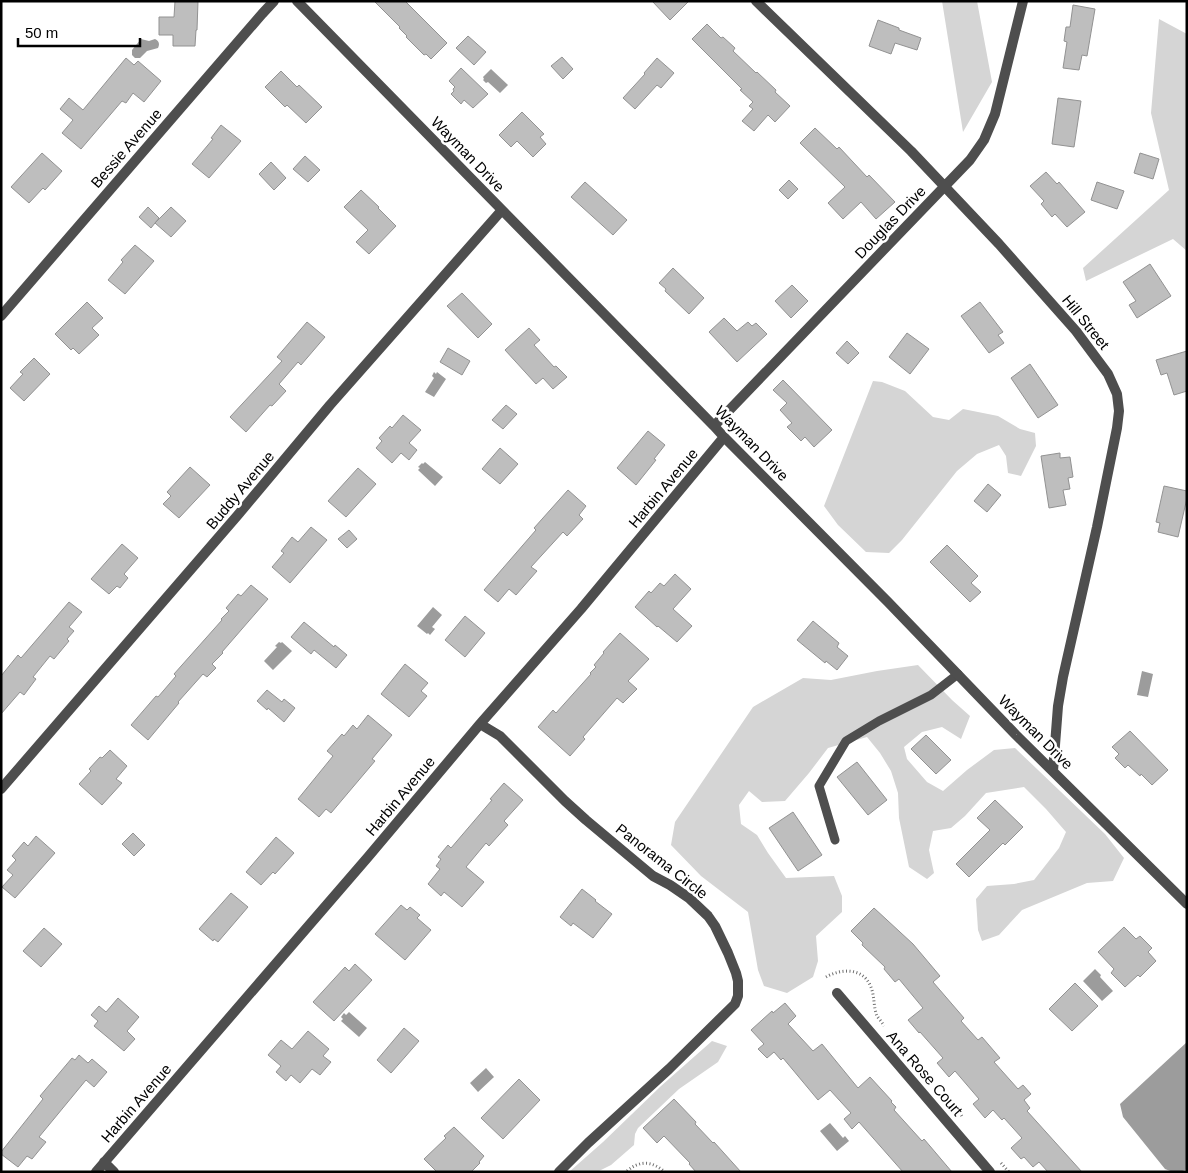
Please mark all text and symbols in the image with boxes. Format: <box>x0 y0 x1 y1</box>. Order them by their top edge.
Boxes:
scale bar <box>18 15 140 47</box>
text: 50 m <box>25 24 58 41</box>
street label: Bessie Avenue <box>87 105 165 191</box>
street label: Wayman Drive <box>428 113 508 195</box>
street label: Douglas Drive <box>851 182 929 262</box>
street label: Hill Street <box>1059 291 1114 353</box>
street label: Wayman Drive <box>712 402 792 484</box>
street label: Harbin Avenue <box>625 445 701 531</box>
street label: Buddy Avenue <box>202 448 278 532</box>
street label: Wayman Drive <box>995 691 1077 773</box>
street label: Harbin Avenue <box>362 753 438 839</box>
street label: Panorama Circle <box>613 820 711 902</box>
street label: Ana Rose Court <box>884 1027 967 1119</box>
street label: Harbin Avenue <box>97 1060 175 1146</box>

